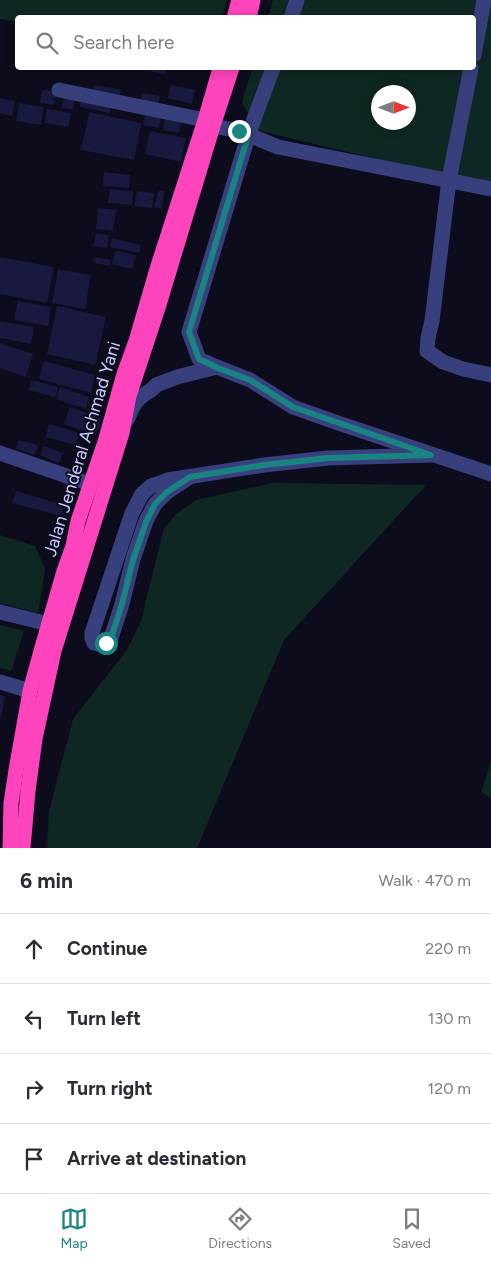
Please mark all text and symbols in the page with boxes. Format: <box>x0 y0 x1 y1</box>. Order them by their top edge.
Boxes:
search box <box>15 15 476 70</box>
icon: search <box>33 29 61 57</box>
text: Search here <box>73 31 175 54</box>
north arrow <box>371 85 416 130</box>
route end <box>228 120 251 143</box>
street label: Jalan Jenderal Achmad Yani <box>39 339 125 559</box>
route start <box>95 632 118 655</box>
text: 6 min <box>20 868 73 893</box>
text: Walk · 470 m <box>379 871 471 890</box>
icon: ahead <box>20 935 48 963</box>
text: Continue <box>67 937 147 960</box>
text: 220 m <box>425 939 471 958</box>
icon: left <box>20 1005 48 1033</box>
text: Turn left <box>67 1007 141 1030</box>
text: 130 m <box>428 1009 471 1028</box>
icon: right <box>20 1075 48 1103</box>
text: Turn right <box>67 1077 153 1100</box>
text: 120 m <box>428 1079 471 1098</box>
icon: arrive <box>20 1145 48 1173</box>
text: Arrive at destination <box>67 1147 246 1170</box>
tab: Map <box>60 1205 88 1252</box>
tab: Directions <box>208 1205 272 1252</box>
tab: Saved <box>392 1205 431 1252</box>

